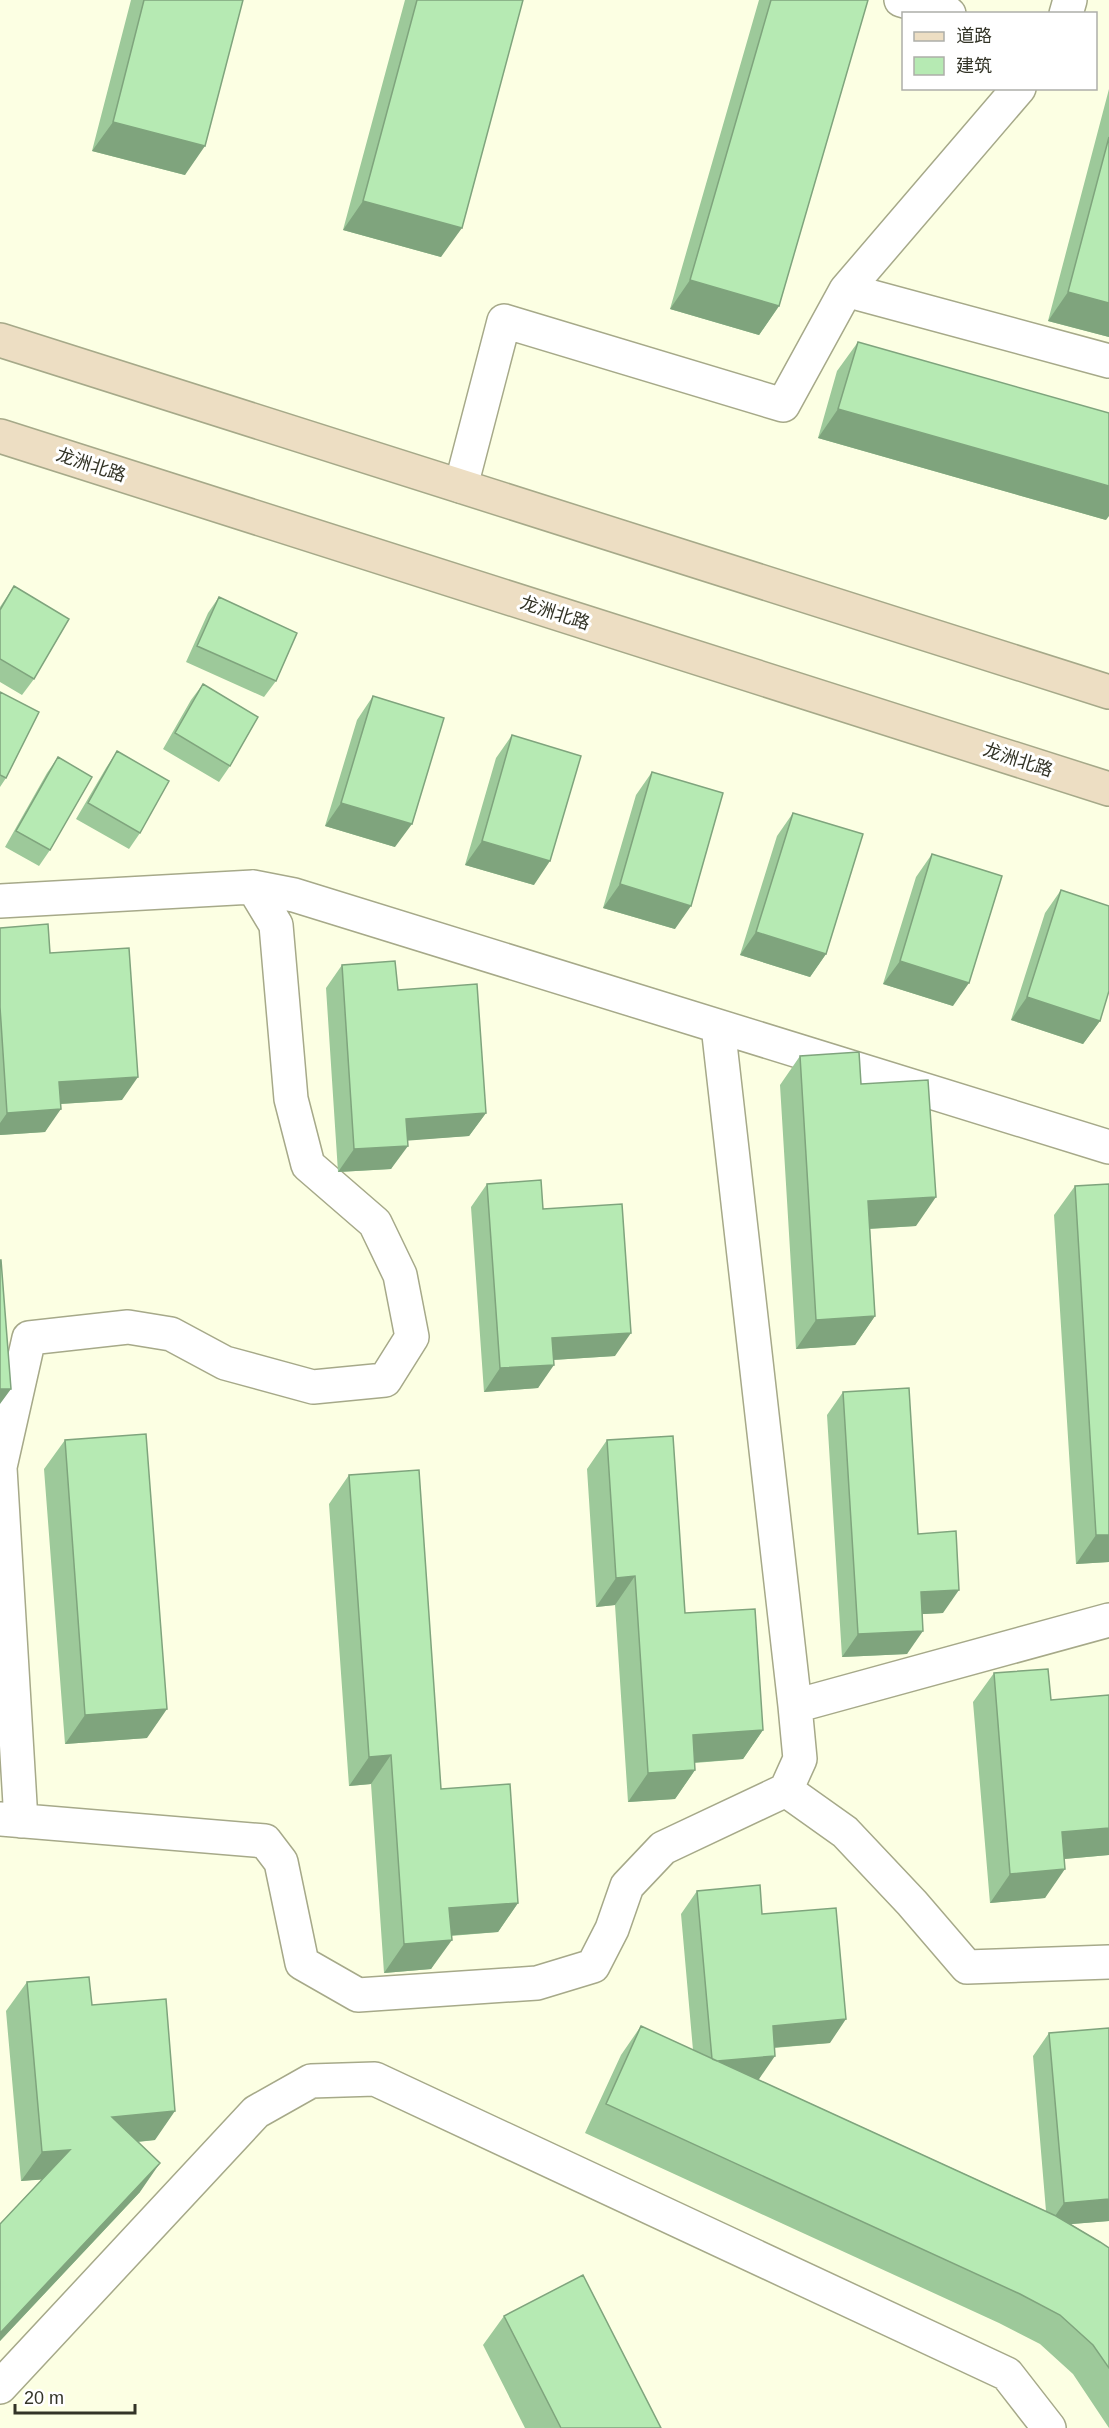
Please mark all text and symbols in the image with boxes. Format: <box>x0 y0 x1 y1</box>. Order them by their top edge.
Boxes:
legend <box>902 12 1097 90</box>
text: 道路 <box>956 26 992 46</box>
text: 建筑 <box>956 56 992 76</box>
street label: 龙洲北路 <box>54 444 128 486</box>
street label: 龙洲北路 <box>518 592 592 634</box>
street label: 龙洲北路 <box>981 739 1055 781</box>
scale bar <box>15 2377 135 2415</box>
text: 20 m <box>24 2388 64 2408</box>

